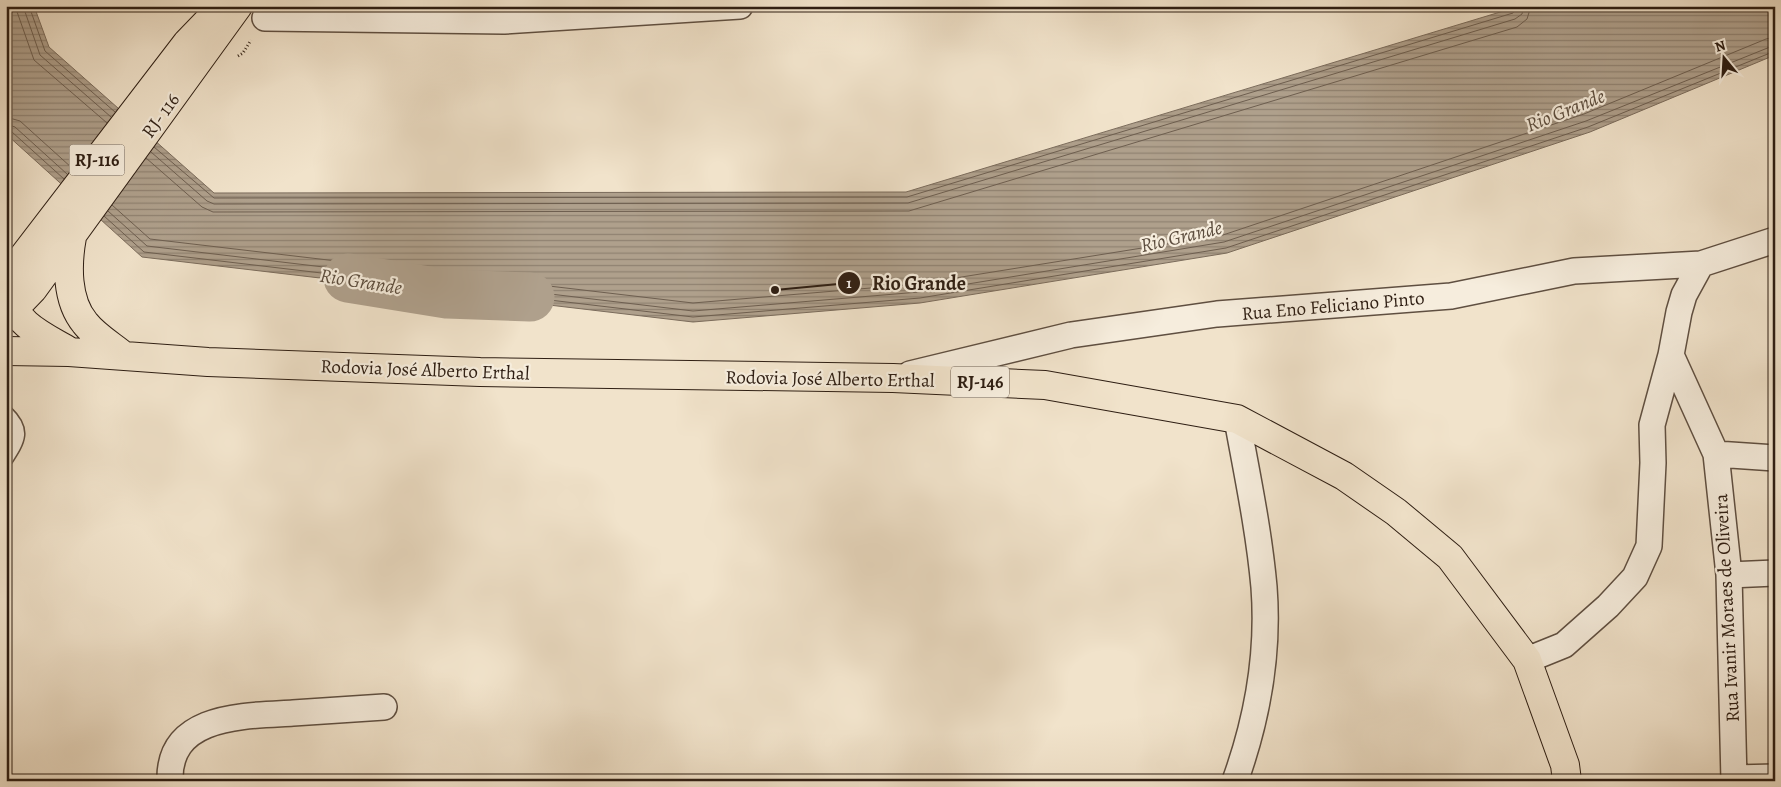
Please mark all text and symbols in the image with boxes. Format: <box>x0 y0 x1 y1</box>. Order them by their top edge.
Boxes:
north arrow <box>1698 32 1748 82</box>
text: N <box>1712 36 1728 57</box>
water label: Rio Grande <box>1522 82 1609 139</box>
street label: RJ- 116 <box>136 88 186 143</box>
road number: RJ-116 <box>70 144 124 176</box>
water label: Rio Grande <box>1138 214 1225 259</box>
water label: Rio Grande <box>318 262 404 301</box>
callout: Rio Grande <box>837 266 976 301</box>
text: Rio Grande <box>872 270 966 297</box>
text: 1 <box>846 273 852 293</box>
street label: Rua Eno Feliciano Pinto <box>1241 285 1426 327</box>
street label: Rodovia José Alberto Erthal <box>320 353 530 387</box>
street label: Rodovia José Alberto Erthal <box>725 364 935 394</box>
road number: RJ-146 <box>951 367 1009 398</box>
street label: Rua Ivanir Moraes de Oliveira <box>1708 493 1746 723</box>

